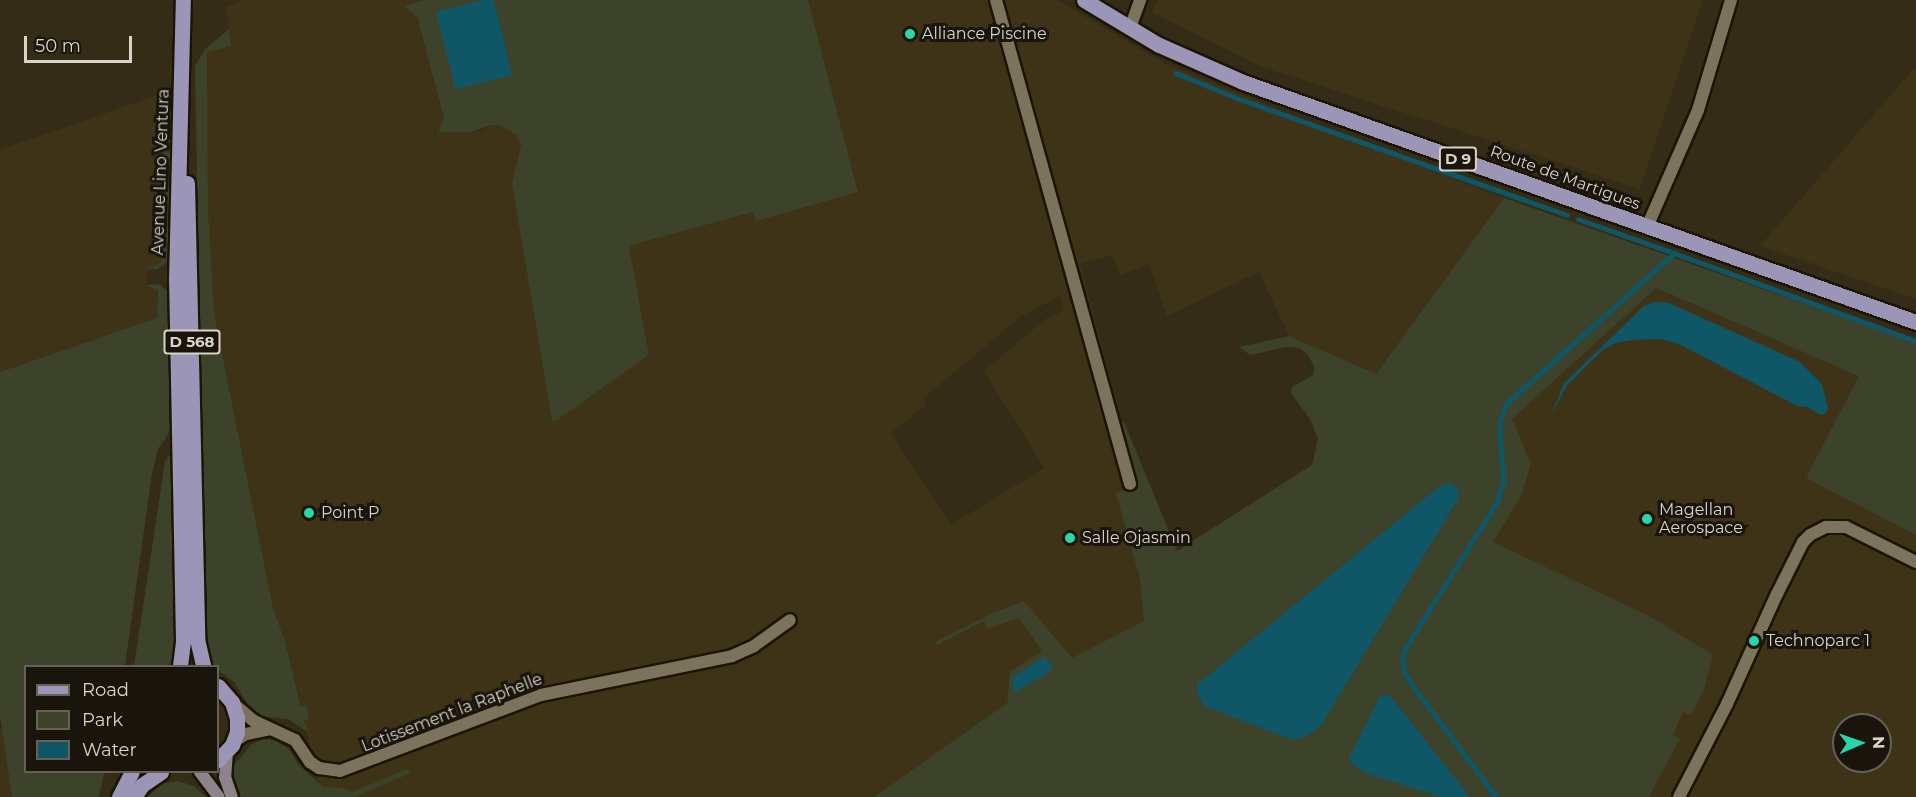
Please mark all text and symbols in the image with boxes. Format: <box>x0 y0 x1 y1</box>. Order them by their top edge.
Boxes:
scale bar <box>27 24 135 62</box>
place label: Alliance Piscine <box>922 24 1047 44</box>
marker: Alliance Piscine <box>903 27 917 41</box>
text: 50 m <box>35 35 81 57</box>
street label: Avenue Lino Ventura <box>148 88 174 256</box>
street label: Route de Martigues <box>1487 142 1643 214</box>
road number: D 9 <box>1438 147 1478 171</box>
road number: D 568 <box>162 330 222 354</box>
place label: Magellan Aerospace <box>1659 500 1743 538</box>
place label: Point P <box>321 503 380 523</box>
marker: Point P <box>302 506 316 520</box>
marker: Magellan Aerospace <box>1640 512 1654 526</box>
place label: Salle Ojasmin <box>1082 528 1191 548</box>
marker: Salle Ojasmin <box>1063 531 1077 545</box>
place label: Technoparc 1 <box>1766 631 1870 651</box>
marker: Technoparc 1 <box>1747 634 1761 648</box>
legend <box>24 665 219 773</box>
street label: Lotissement la Raphelle <box>359 670 545 756</box>
text: Road <box>82 679 129 701</box>
text: Park <box>82 709 123 731</box>
north arrow <box>1832 713 1892 773</box>
text: N <box>1869 736 1888 749</box>
text: Water <box>82 739 137 761</box>

